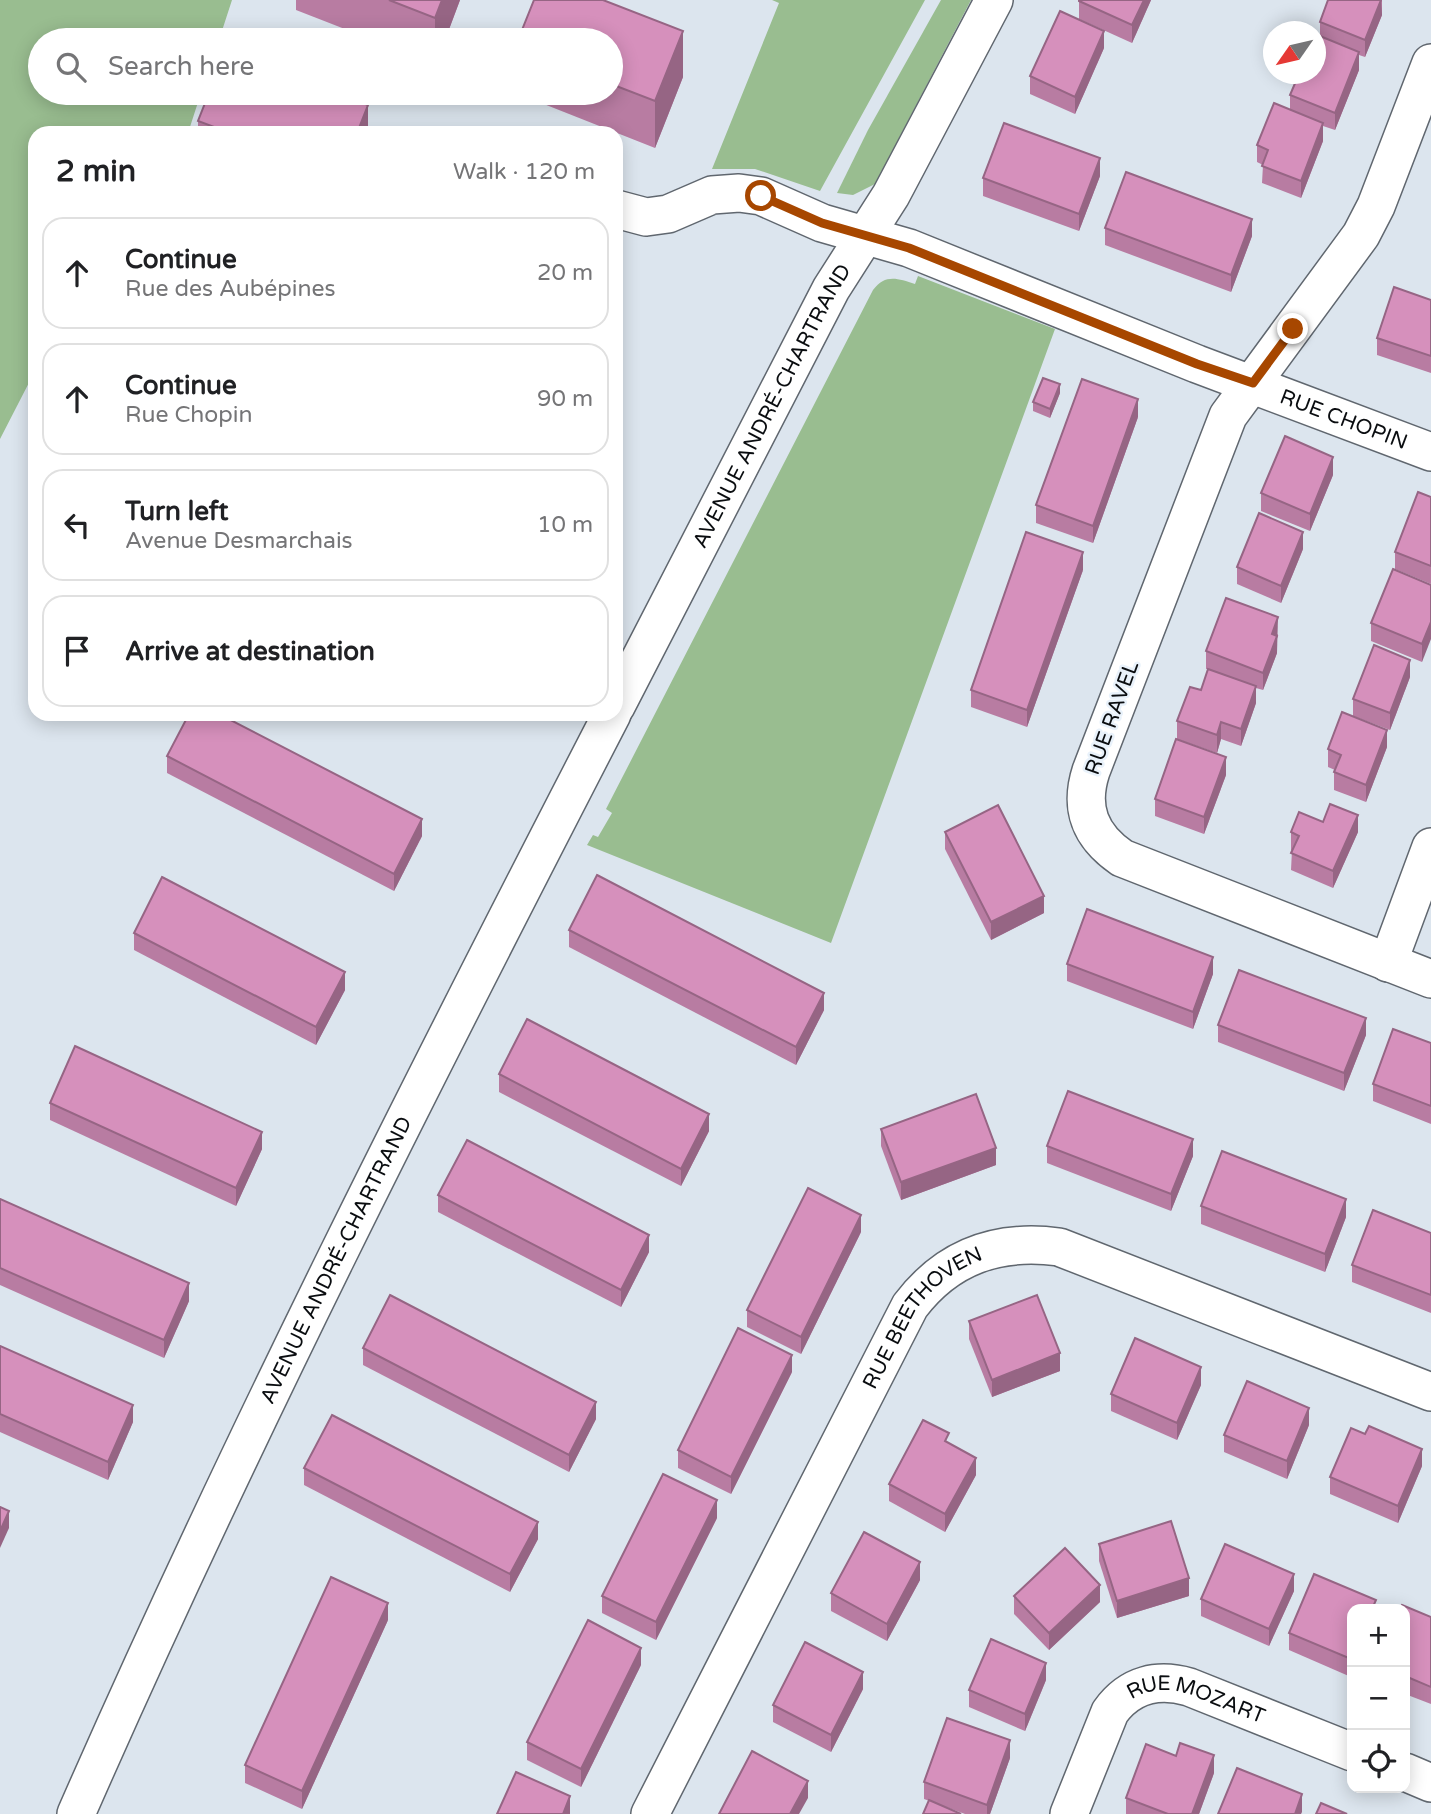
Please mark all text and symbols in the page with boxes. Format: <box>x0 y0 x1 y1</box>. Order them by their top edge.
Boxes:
north arrow <box>1263 21 1326 84</box>
search box <box>28 28 623 105</box>
icon: search <box>52 48 90 86</box>
text: Search here <box>108 51 254 82</box>
text: 2 min <box>56 153 136 190</box>
text: Walk · 120 m <box>453 158 595 186</box>
route start <box>745 180 776 211</box>
text: Continue <box>125 244 237 275</box>
icon: ahead <box>58 254 96 292</box>
text: 20 m <box>537 259 593 287</box>
street label: AVENUE ANDRÉ-CHARTRAND <box>687 259 856 552</box>
text: Rue des Aubépines <box>125 275 336 303</box>
route end <box>1277 313 1308 344</box>
text: Continue <box>125 370 237 401</box>
icon: ahead <box>58 380 96 418</box>
street label: RUE CHOPIN <box>1277 384 1411 455</box>
text: 90 m <box>537 385 593 413</box>
text: Rue Chopin <box>125 401 253 429</box>
text: Turn left <box>125 496 228 527</box>
icon: left <box>58 506 96 544</box>
text: 10 m <box>537 511 593 539</box>
text: Avenue Desmarchais <box>125 527 353 555</box>
icon: arrive <box>58 632 96 670</box>
text: Arrive at destination <box>125 636 375 667</box>
street label: RUE RAVEL <box>1080 658 1144 778</box>
street label: AVENUE ANDRÉ-CHARTRAND <box>255 1112 417 1408</box>
street label: RUE BEETHOVEN <box>857 1241 986 1393</box>
map controls <box>1347 1604 1410 1793</box>
button: + <box>1347 1604 1410 1667</box>
button: − <box>1347 1667 1410 1730</box>
street label: RUE MOZART <box>1122 1671 1269 1729</box>
button: locate <box>1347 1730 1410 1793</box>

